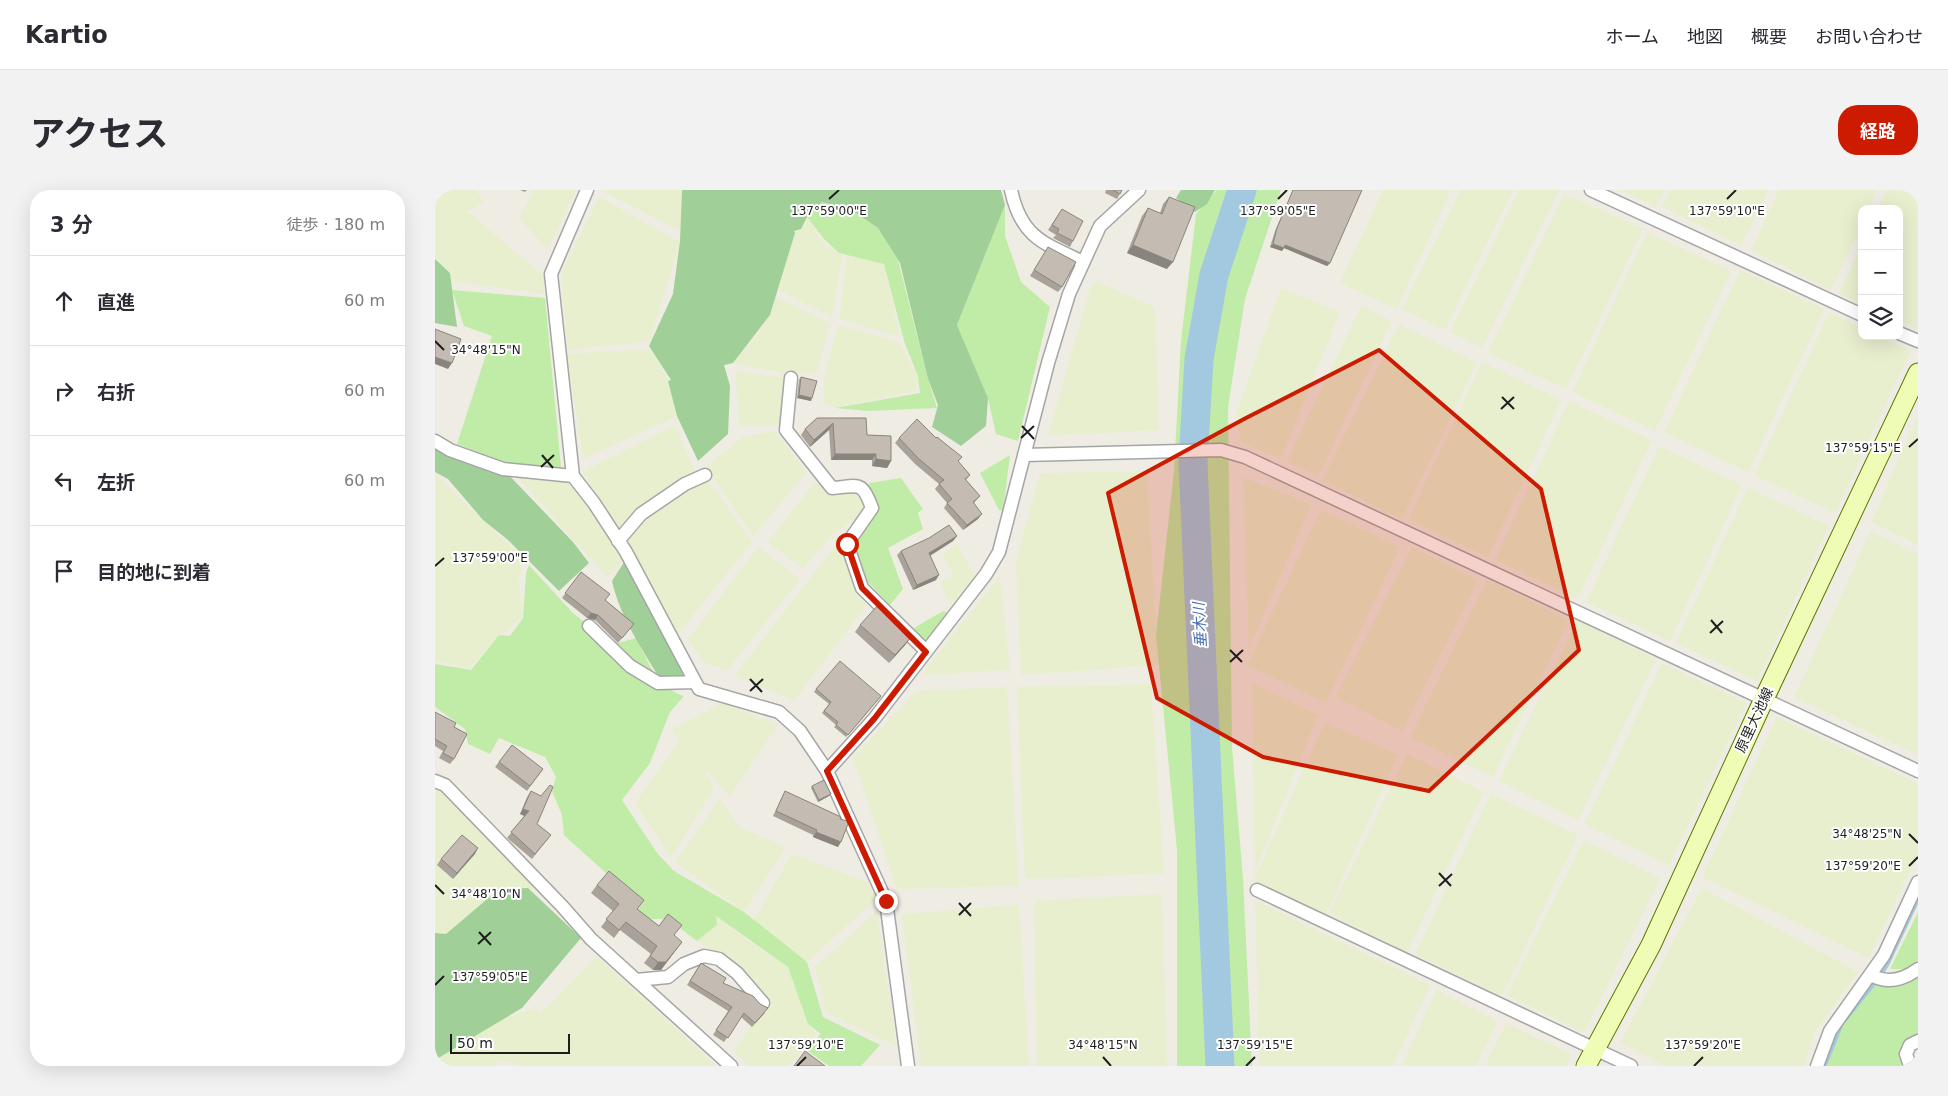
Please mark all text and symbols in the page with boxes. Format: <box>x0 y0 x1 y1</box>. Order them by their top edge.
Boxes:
text: Kartio <box>25 21 108 49</box>
text: ホーム <box>1606 26 1659 47</box>
text: 地図 <box>1687 26 1723 47</box>
text: 概要 <box>1751 26 1787 47</box>
text: お問い合わせ <box>1815 26 1923 47</box>
button: 経路 <box>1838 105 1918 155</box>
text: アクセス <box>30 114 168 154</box>
text: 137°59'00"E <box>791 204 867 218</box>
text: 137°59'05"E <box>1240 204 1316 218</box>
text: 137°59'10"E <box>1689 204 1765 218</box>
map controls <box>1858 205 1903 340</box>
button: + <box>1858 205 1903 250</box>
text: 3 分 <box>50 213 93 237</box>
text: 徒歩 · 180 m <box>287 215 385 234</box>
button: − <box>1858 250 1903 295</box>
icon: ahead <box>50 287 78 315</box>
text: 直進 <box>97 291 135 313</box>
text: 60 m <box>344 291 385 310</box>
button: layers <box>1858 295 1903 340</box>
text: 34°48'15"N <box>451 343 521 357</box>
icon: right <box>50 377 78 405</box>
text: 右折 <box>97 381 135 403</box>
text: 60 m <box>344 381 385 400</box>
text: 137°59'15"E <box>1825 441 1901 455</box>
icon: left <box>50 467 78 495</box>
text: 左折 <box>97 471 135 493</box>
text: 60 m <box>344 471 385 490</box>
route start <box>836 533 859 556</box>
text: 137°59'00"E <box>452 551 528 565</box>
icon: arrive <box>50 557 78 585</box>
text: 目的地に到着 <box>97 561 211 583</box>
water label: 垂木川 <box>1190 600 1210 648</box>
street label: 原里大池線 <box>1732 685 1776 755</box>
text: 34°48'25"N <box>1832 827 1902 841</box>
text: 137°59'20"E <box>1825 859 1901 873</box>
text: 34°48'10"N <box>451 887 521 901</box>
route end <box>875 890 898 913</box>
text: 137°59'05"E <box>452 970 528 984</box>
scale bar <box>450 1031 570 1054</box>
text: 50 m <box>457 1035 493 1051</box>
text: 137°59'10"E <box>768 1038 844 1052</box>
text: 34°48'15"N <box>1068 1038 1138 1052</box>
text: 137°59'15"E <box>1217 1038 1293 1052</box>
text: 137°59'20"E <box>1665 1038 1741 1052</box>

